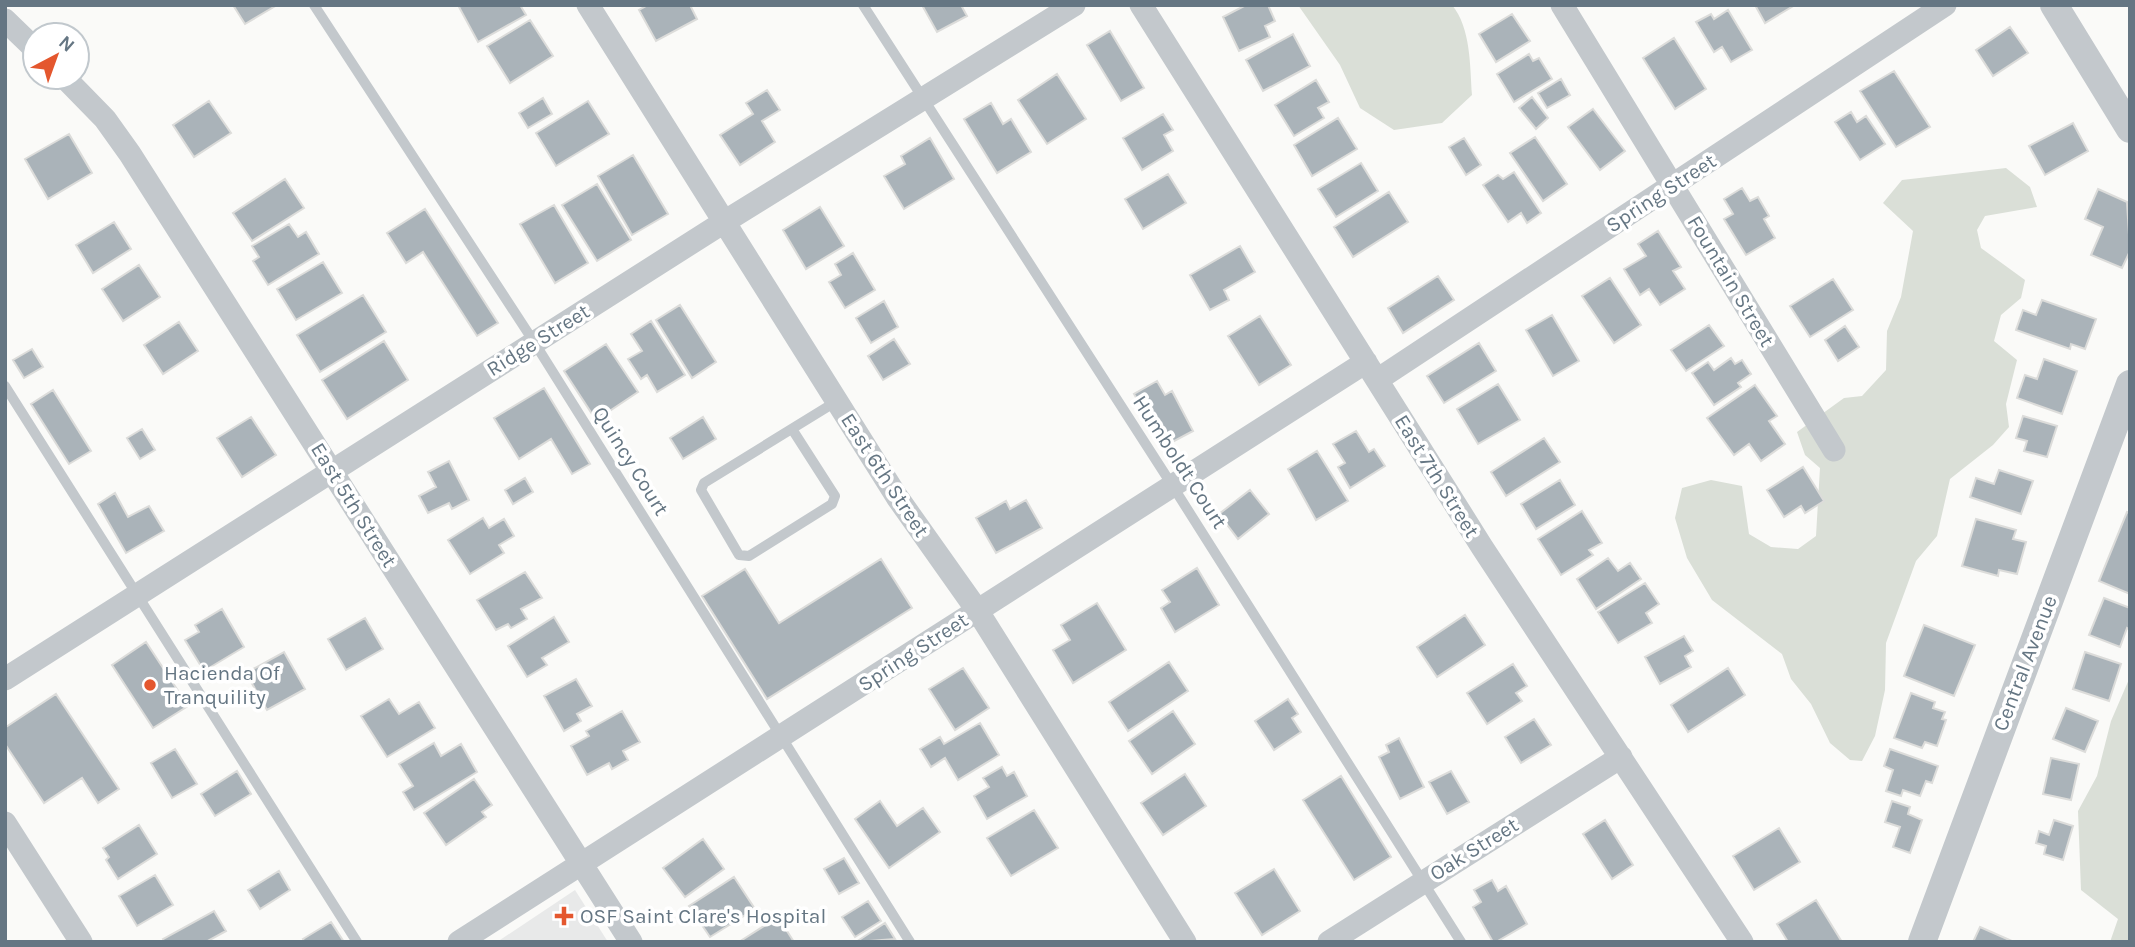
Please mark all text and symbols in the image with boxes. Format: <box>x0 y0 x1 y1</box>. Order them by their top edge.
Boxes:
north arrow <box>21 21 91 91</box>
text: N <box>54 31 79 57</box>
street label: Spring Street <box>1602 149 1720 237</box>
street label: Fountain Street <box>1683 211 1780 351</box>
street label: Ridge Street <box>482 299 594 381</box>
street label: Humboldt Court <box>1128 391 1232 533</box>
street label: Quincy Court <box>588 402 674 520</box>
street label: East 6th Street <box>836 409 934 541</box>
street label: East 7th Street <box>1390 410 1484 542</box>
street label: East 5th Street <box>306 438 402 572</box>
street label: Central Avenue <box>1988 592 2062 734</box>
street label: Spring Street <box>854 608 972 696</box>
place label: Hacienda Of Tranquility <box>164 661 281 709</box>
marker: Hacienda Of Tranquility <box>142 677 158 693</box>
street label: Oak Street <box>1425 812 1523 886</box>
place label: OSF Saint Clare's Hospital <box>580 904 826 928</box>
marker: OSF Saint Clare's Hospital <box>554 906 574 926</box>

